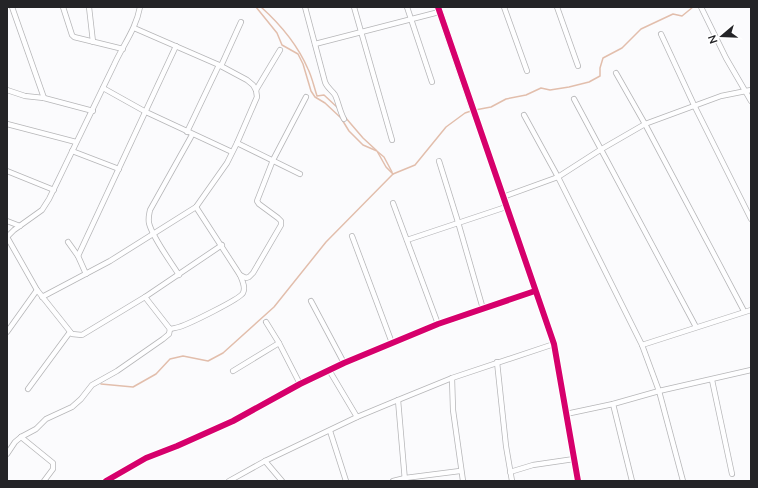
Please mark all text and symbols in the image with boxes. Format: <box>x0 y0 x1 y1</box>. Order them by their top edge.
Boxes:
north arrow <box>702 16 742 56</box>
text: N <box>705 33 721 45</box>

